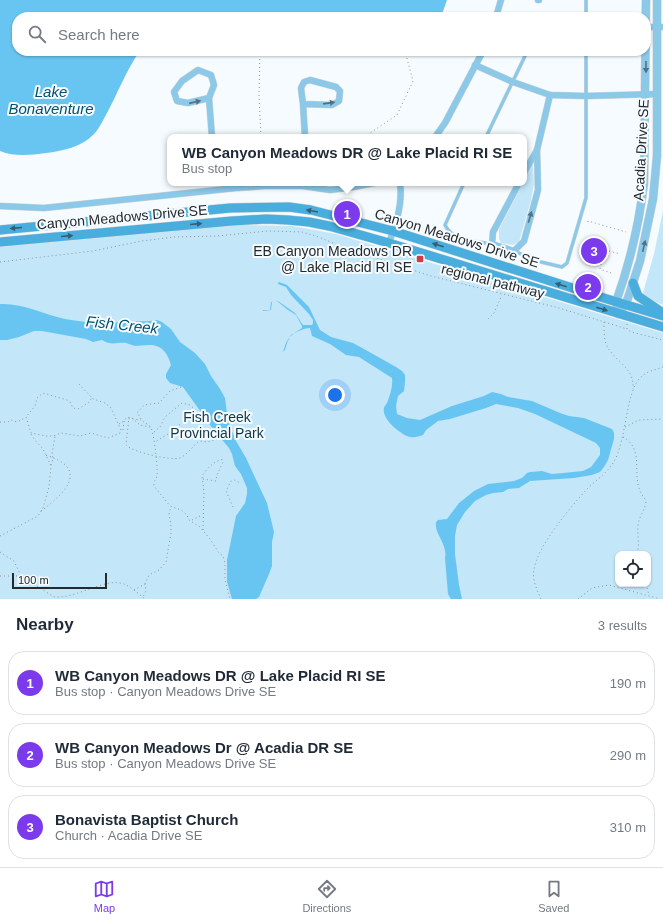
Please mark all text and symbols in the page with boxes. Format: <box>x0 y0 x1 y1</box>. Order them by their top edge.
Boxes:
search box <box>12 12 651 56</box>
icon: search <box>26 23 48 45</box>
text: Search here <box>58 26 140 43</box>
one-way arrow <box>643 61 649 74</box>
water label: Lake Bonaventure <box>8 83 94 117</box>
one-way arrow <box>189 98 201 104</box>
street label: Acadia Drive SE <box>630 99 652 201</box>
one-way arrow <box>323 100 336 106</box>
popup <box>167 134 527 186</box>
text: WB Canyon Meadows DR @ Lake Placid RI SE <box>182 144 512 161</box>
text: Bus stop <box>182 161 232 176</box>
pin: 1 <box>334 199 360 229</box>
street label: Canyon Meadows Drive SE <box>36 202 208 232</box>
street label: Canyon Meadows Drive SE <box>373 205 541 271</box>
one-way arrow <box>306 207 318 213</box>
one-way arrow <box>527 211 533 223</box>
one-way arrow <box>190 221 202 227</box>
one-way arrow <box>10 225 22 231</box>
one-way arrow <box>61 232 73 239</box>
pin: 3 <box>581 236 607 266</box>
one-way arrow <box>641 240 647 252</box>
one-way arrow <box>431 242 443 248</box>
place label: EB Canyon Meadows DR @ Lake Placid RI SE <box>253 243 412 275</box>
marker: EB Canyon Meadows DR @ Lake Placid RI SE <box>415 254 425 264</box>
street label: regional pathway <box>440 260 546 302</box>
pin: 2 <box>575 272 601 302</box>
one-way arrow <box>555 282 567 288</box>
one-way arrow <box>596 306 608 312</box>
water label: Fish Creek <box>85 312 160 337</box>
your location <box>325 385 345 405</box>
park label: Fish Creek Provincial Park <box>170 409 265 441</box>
map controls <box>615 551 651 587</box>
button: locate <box>615 551 651 587</box>
scale bar <box>12 571 107 590</box>
text: 100 m <box>18 574 49 586</box>
text: Nearby <box>16 615 74 634</box>
text: 3 results <box>598 618 647 633</box>
text: WB Canyon Meadows DR @ Lake Placid RI SE <box>55 667 386 684</box>
text: 1 <box>26 676 34 691</box>
text: 190 m <box>610 676 646 691</box>
text: Bus stop · Canyon Meadows Drive SE <box>55 684 276 699</box>
text: WB Canyon Meadows Dr @ Acadia DR SE <box>55 739 353 756</box>
text: 2 <box>26 748 34 763</box>
text: 290 m <box>610 748 646 763</box>
text: Bus stop · Canyon Meadows Drive SE <box>55 756 276 771</box>
text: Bonavista Baptist Church <box>55 811 238 828</box>
text: 3 <box>26 820 34 835</box>
text: 310 m <box>610 820 646 835</box>
text: Church · Acadia Drive SE <box>55 828 202 843</box>
tab: Map <box>93 878 115 914</box>
tab: Directions <box>302 878 351 914</box>
tab: Saved <box>538 878 569 914</box>

